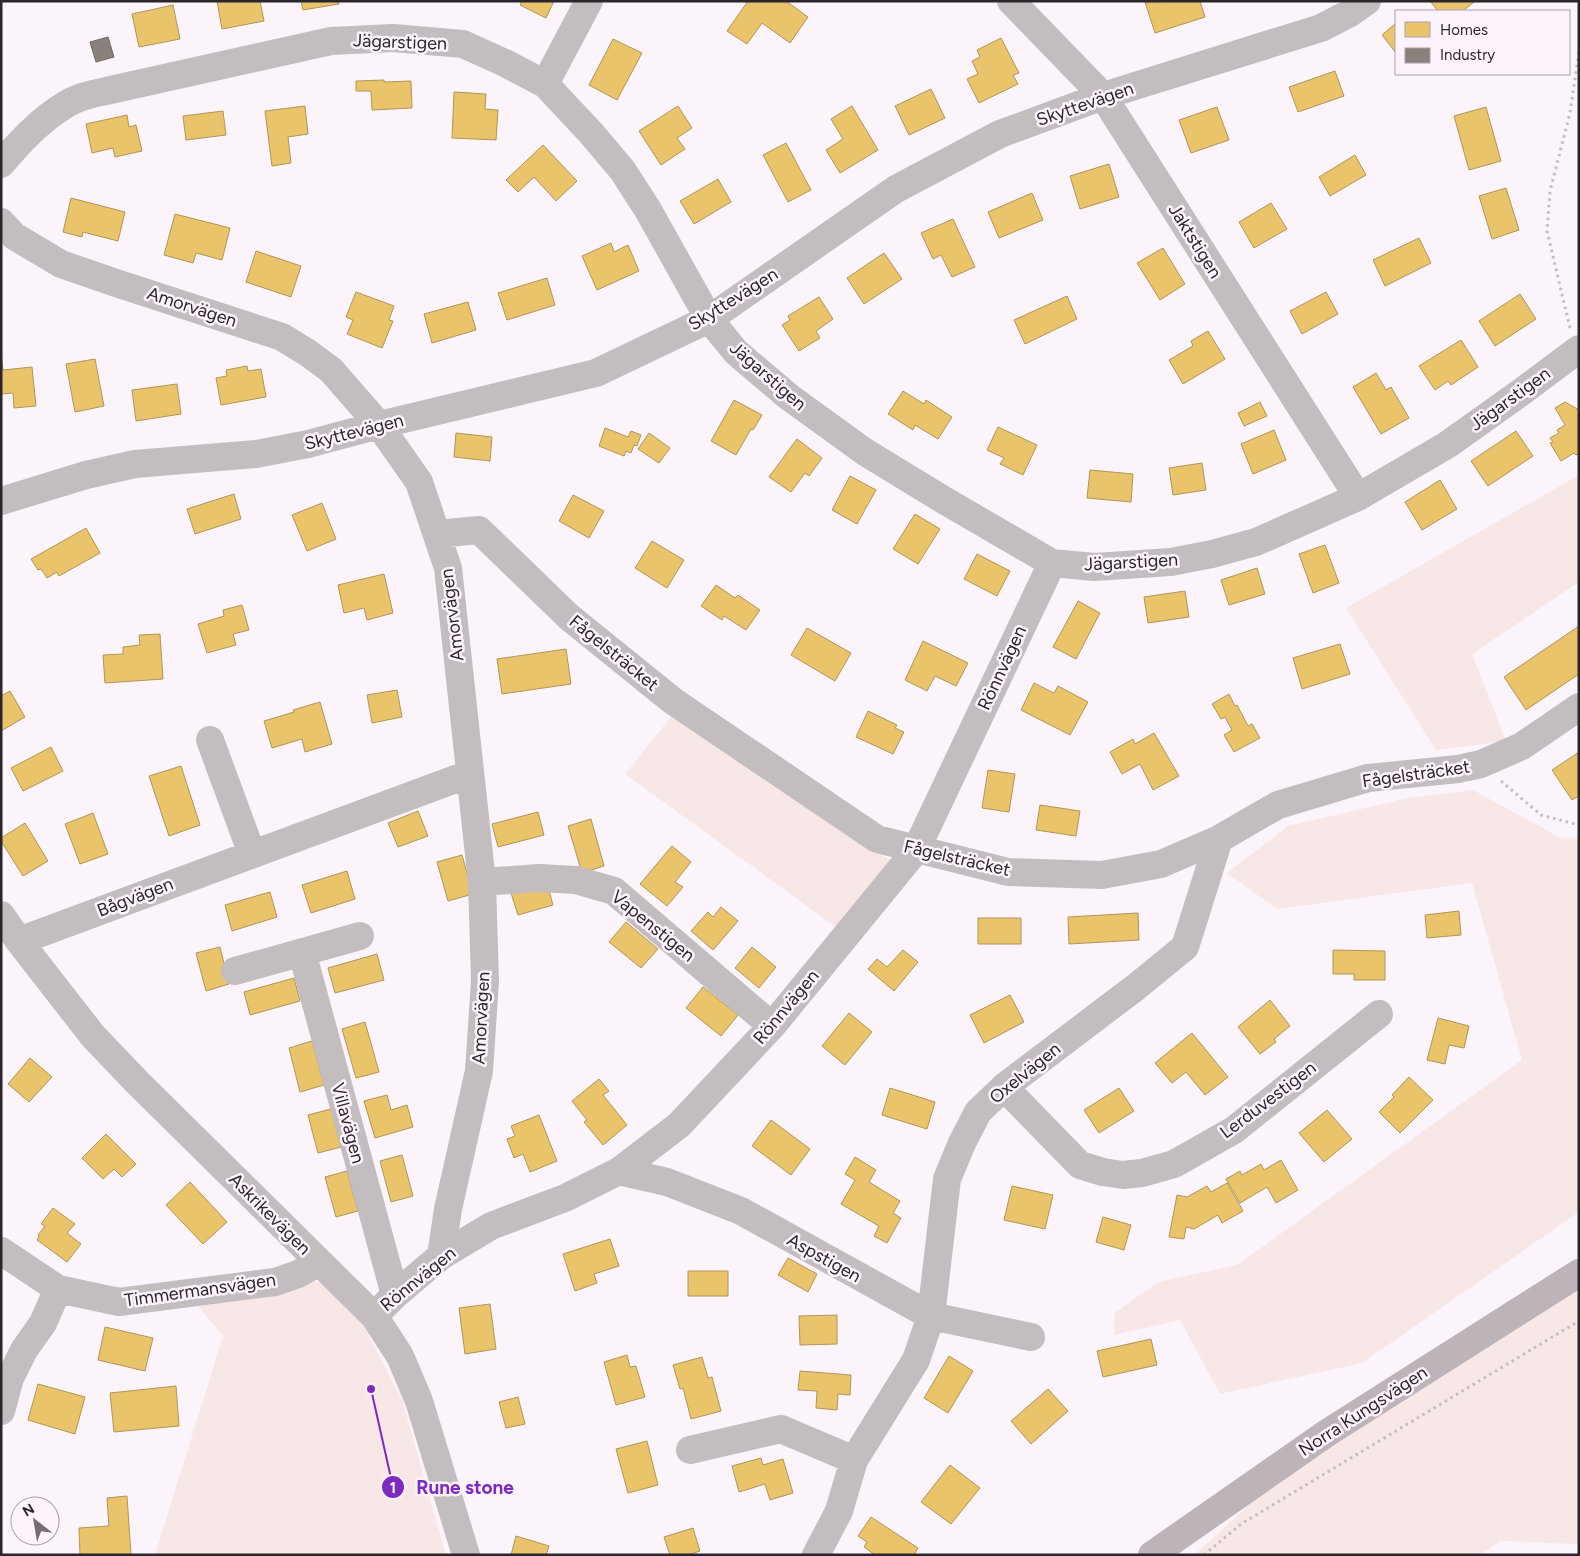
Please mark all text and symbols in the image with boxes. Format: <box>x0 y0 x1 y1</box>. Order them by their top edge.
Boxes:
legend <box>1395 10 1570 75</box>
text: Homes <box>1440 21 1488 39</box>
street label: Jägarstigen <box>353 29 447 55</box>
text: Industry <box>1440 46 1495 64</box>
street label: Skyttevägen <box>1033 77 1137 131</box>
street label: Jaktstigen <box>1163 200 1227 282</box>
street label: Skyttevägen <box>684 263 782 335</box>
street label: Amorvägen <box>144 282 240 332</box>
street label: Jägarstigen <box>725 337 811 415</box>
street label: Jägarstigen <box>1465 362 1555 436</box>
street label: Skyttevägen <box>302 409 406 455</box>
street label: Jägarstigen <box>1083 549 1179 575</box>
street label: Amorvägen <box>435 568 469 662</box>
street label: Fågelsträcket <box>565 610 663 696</box>
street label: Rönnvägen <box>973 622 1031 714</box>
street label: Fågelsträcket <box>1361 756 1471 792</box>
street label: Fågelsträcket <box>902 835 1013 881</box>
street label: Bågvägen <box>94 872 176 922</box>
street label: Vapenstigen <box>607 886 699 966</box>
street label: Rönnvägen <box>748 965 824 1049</box>
street label: Amorvägen <box>468 971 494 1065</box>
street label: Oxelvägen <box>985 1038 1065 1108</box>
street label: Lerduvestigen <box>1216 1057 1320 1143</box>
street label: Villavägen <box>327 1080 369 1166</box>
street label: Askrikevägen <box>225 1169 315 1259</box>
street label: Aspstigen <box>783 1229 865 1287</box>
street label: Rönnvägen <box>376 1242 460 1316</box>
street label: Timmermansvägen <box>123 1268 277 1312</box>
street label: Norra Kungsvägen <box>1294 1361 1432 1461</box>
callout: Rune stone <box>381 1470 523 1504</box>
text: Rune stone <box>416 1476 514 1499</box>
text: 1 <box>390 1479 396 1497</box>
north arrow <box>10 1496 60 1546</box>
text: N <box>20 1500 38 1520</box>

